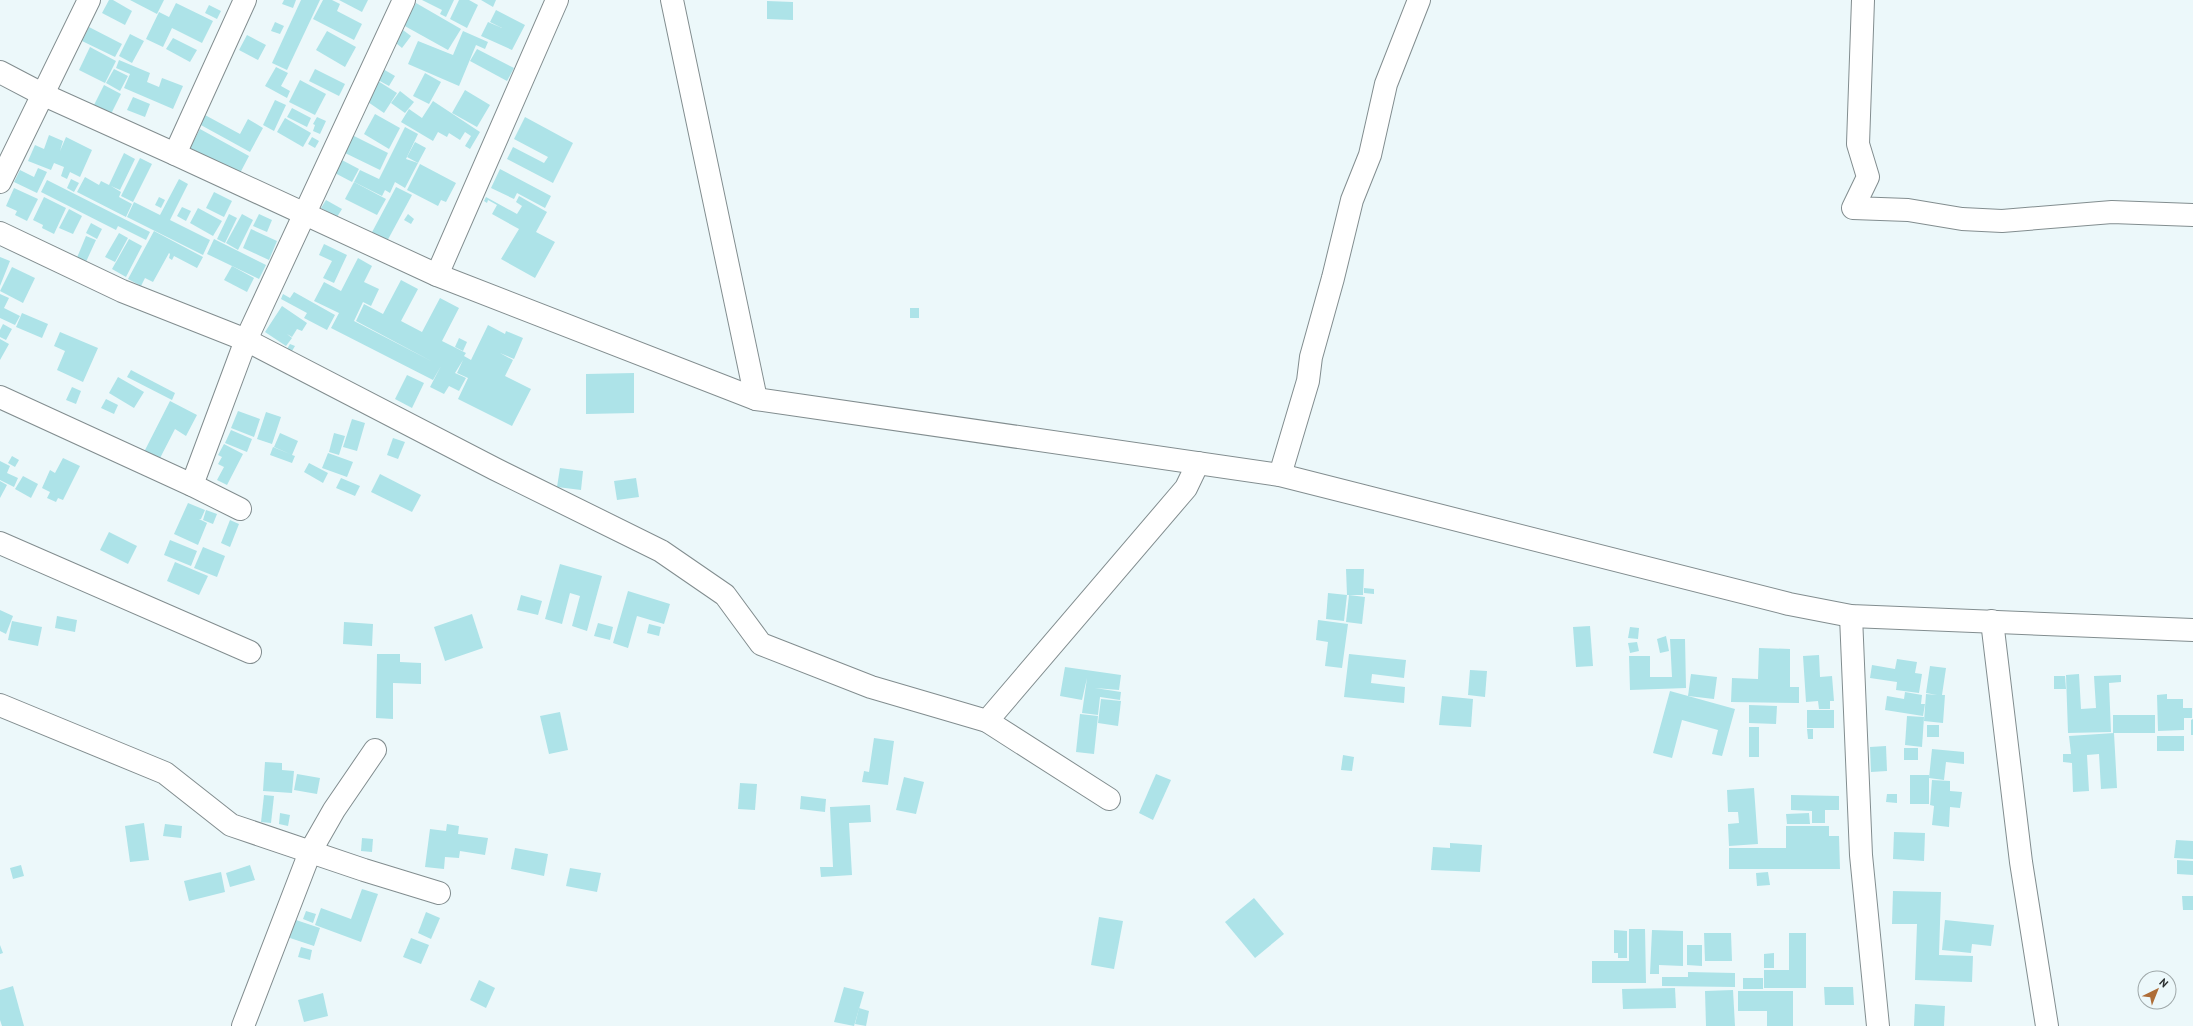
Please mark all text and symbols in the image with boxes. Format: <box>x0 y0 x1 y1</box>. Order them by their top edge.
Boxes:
north arrow <box>2137 970 2177 1010</box>
text: N <box>2156 975 2171 990</box>

